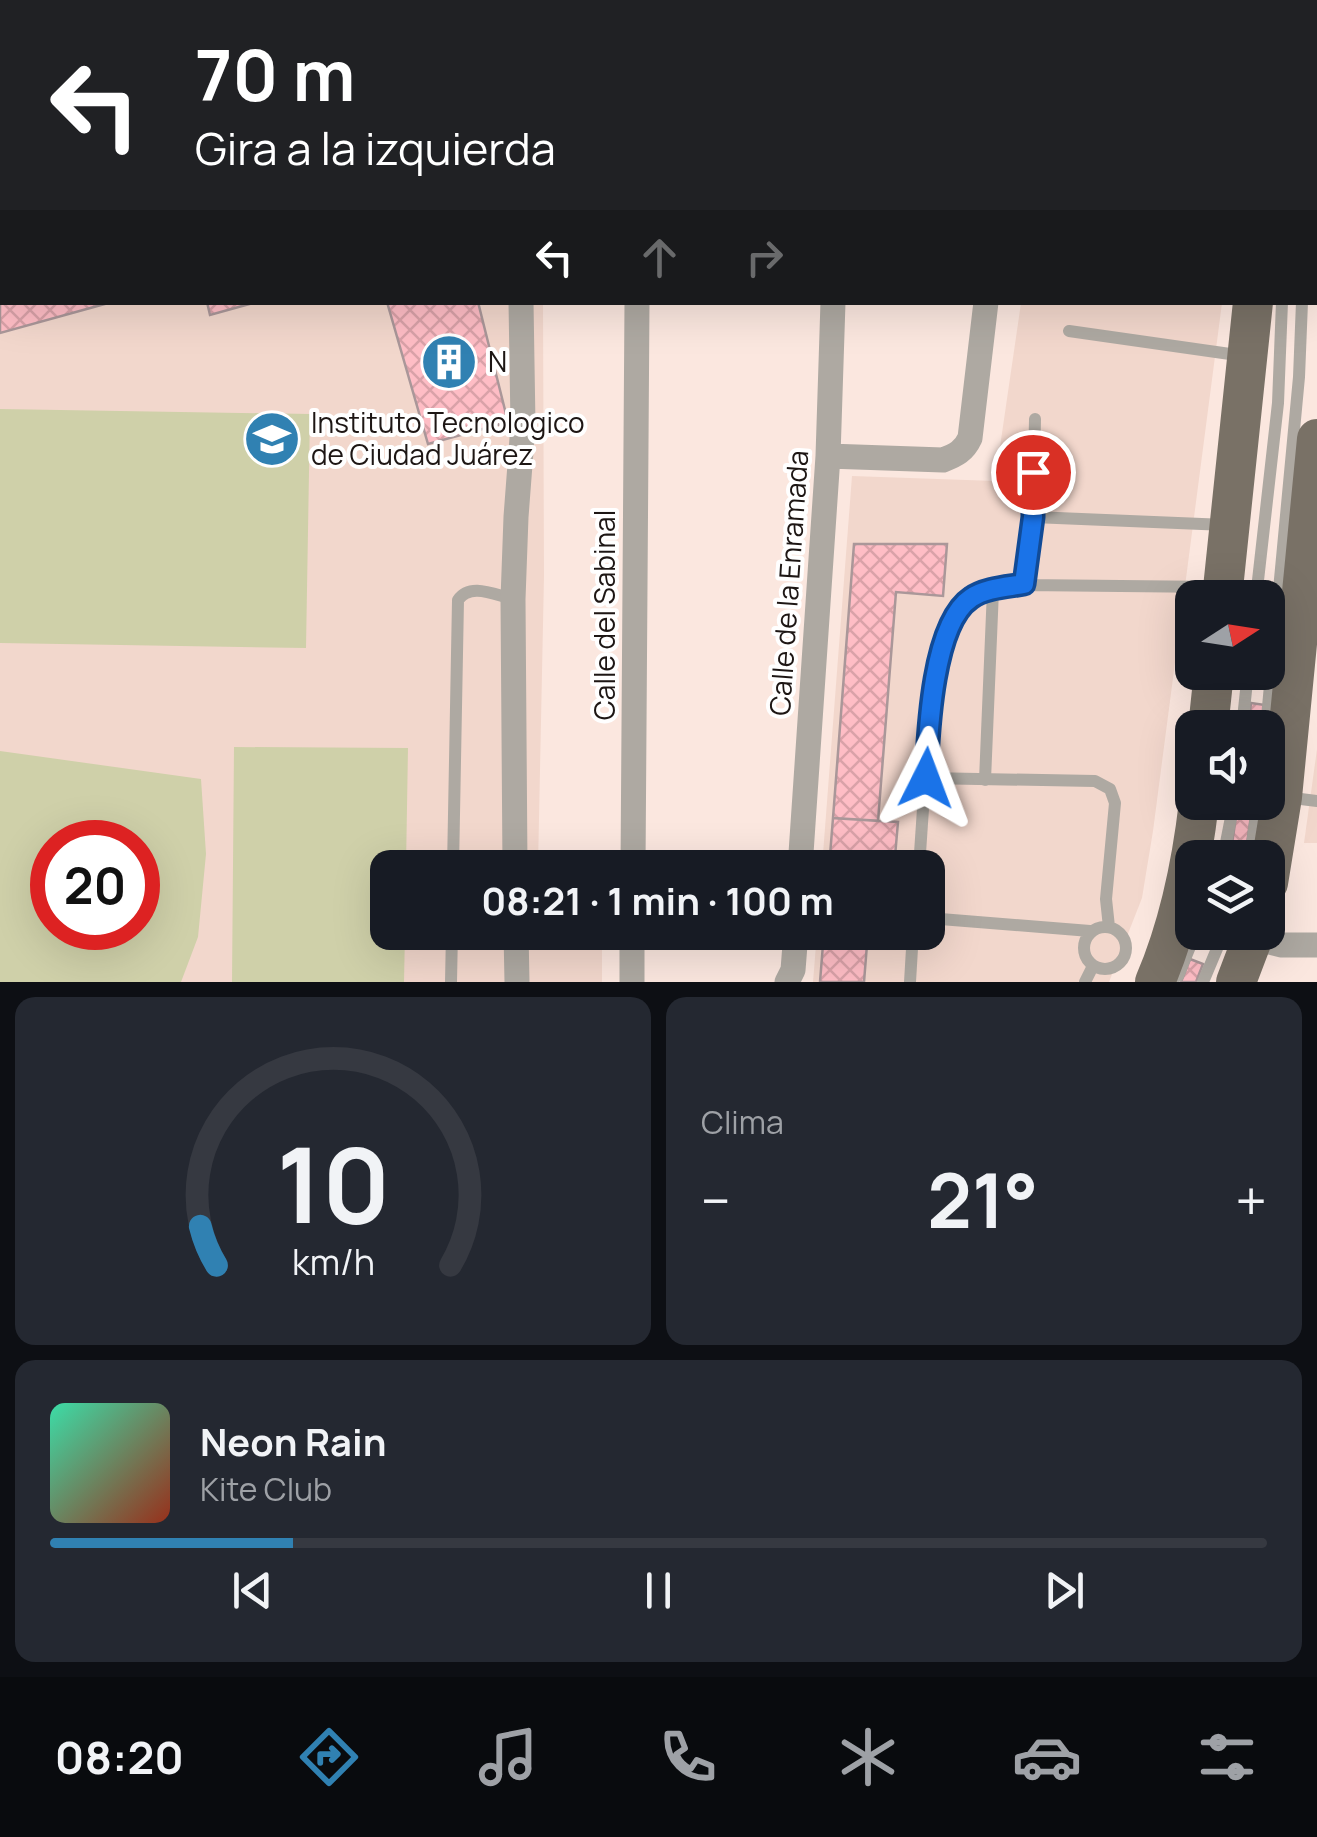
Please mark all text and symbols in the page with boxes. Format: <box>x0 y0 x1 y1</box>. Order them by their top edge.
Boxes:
text: 70 m <box>195 26 355 122</box>
icon: left <box>30 40 160 170</box>
text: Gira a la izquierda <box>195 117 556 179</box>
icon: left <box>527 230 582 285</box>
icon: ahead <box>632 230 687 285</box>
icon: right <box>737 230 792 285</box>
building icon: N <box>419 332 479 392</box>
place label: N <box>488 342 507 380</box>
place label: Instituto Tecnologico de Ciudad Juárez <box>311 403 585 473</box>
school or university icon: Instituto Tecnologico de Ciudad Juárez <box>242 409 302 469</box>
pin <box>991 430 1076 515</box>
icon: arrive <box>1006 445 1061 500</box>
street label: Calle de la Enramada <box>760 449 816 717</box>
street label: Calle del Sabinal <box>585 510 623 720</box>
north arrow <box>1175 580 1285 690</box>
map controls <box>1175 580 1285 950</box>
button: sound <box>1175 710 1285 820</box>
position arrow <box>874 726 978 830</box>
speed limit sign: 20 <box>30 820 160 950</box>
button: layers <box>1175 840 1285 950</box>
text: 08:21 · 1 min · 100 m <box>481 874 834 926</box>
text: Clima <box>701 1100 784 1144</box>
text: 10 <box>276 1112 390 1254</box>
text: 21° <box>927 1148 1039 1251</box>
text: − <box>701 1162 731 1238</box>
text: + <box>1235 1162 1267 1238</box>
text: km/h <box>291 1237 375 1286</box>
text: Neon Rain <box>200 1415 386 1467</box>
text: Kite Club <box>200 1467 332 1511</box>
icon: previous <box>225 1563 280 1618</box>
icon: pause <box>631 1563 686 1618</box>
icon: next <box>1037 1563 1092 1618</box>
icon: directions <box>294 1722 364 1792</box>
icon: music <box>473 1722 543 1792</box>
icon: phone <box>653 1722 723 1792</box>
icon: climate <box>833 1722 903 1792</box>
icon: car <box>1012 1722 1082 1792</box>
icon: filters <box>1192 1722 1262 1792</box>
text: 08:20 <box>55 1726 184 1788</box>

